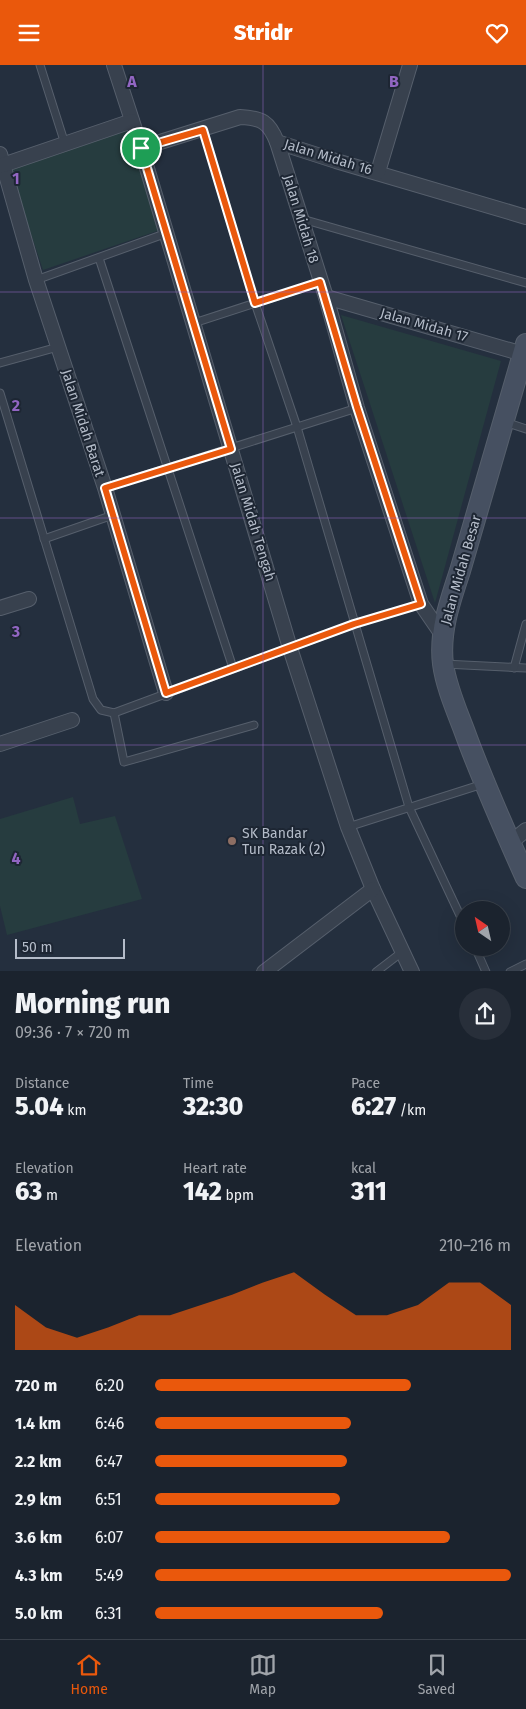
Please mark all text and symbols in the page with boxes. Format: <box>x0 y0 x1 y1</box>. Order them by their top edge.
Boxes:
icon: menu <box>15 19 43 47</box>
text: Stridr <box>234 19 292 46</box>
icon: heart <box>483 19 511 47</box>
text: A <box>126 72 137 91</box>
text: B <box>389 72 399 91</box>
pin <box>120 127 162 169</box>
icon: arrive <box>127 134 155 162</box>
street label: Jalan Midah 16 <box>282 135 374 179</box>
text: 1 <box>12 169 20 188</box>
street label: Jalan Midah 18 <box>279 173 323 266</box>
street label: Jalan Midah 17 <box>378 304 470 346</box>
street label: Jalan Midah Barat <box>58 367 109 480</box>
text: 2 <box>12 396 20 415</box>
street label: Jalan Midah Tengah <box>227 461 279 583</box>
street label: Jalan Midah Besar <box>437 512 485 627</box>
text: 3 <box>11 622 20 641</box>
place label: SK Bandar Tun Razak (2) <box>242 825 325 858</box>
marker: SK Bandar Tun Razak (2) <box>226 835 238 847</box>
text: 4 <box>11 849 21 868</box>
north arrow <box>455 901 510 956</box>
map controls <box>455 901 510 956</box>
scale bar <box>15 937 125 960</box>
text: 50 m <box>22 939 53 956</box>
text: Morning run <box>15 987 170 1020</box>
button: share <box>459 988 511 1040</box>
text: 09:36 · 7 × 720 m <box>15 1023 130 1042</box>
text: Distance <box>15 1075 69 1092</box>
text: Time <box>183 1075 214 1092</box>
text: Pace <box>351 1075 380 1092</box>
text: 5.04 <box>15 1092 64 1122</box>
text: 32:30 <box>183 1092 243 1122</box>
text: 6:27 <box>351 1092 396 1122</box>
text: km <box>64 1102 86 1119</box>
text: /km <box>396 1102 426 1119</box>
text: Elevation <box>15 1160 74 1177</box>
text: Heart rate <box>183 1160 247 1177</box>
text: kcal <box>351 1160 376 1177</box>
text: 63 <box>15 1177 42 1207</box>
text: 142 <box>183 1177 222 1207</box>
text: 311 <box>351 1177 387 1207</box>
text: m <box>42 1187 58 1204</box>
text: bpm <box>222 1187 254 1204</box>
text: Elevation <box>15 1236 82 1255</box>
text: 210–216 m <box>439 1236 511 1255</box>
text: 720 m <box>15 1376 57 1395</box>
text: 6:20 <box>95 1376 124 1395</box>
text: 1.4 km <box>15 1414 61 1433</box>
text: 6:46 <box>95 1414 124 1433</box>
text: 2.2 km <box>15 1452 62 1471</box>
text: 6:47 <box>95 1452 123 1471</box>
text: 2.9 km <box>15 1490 62 1509</box>
text: 6:51 <box>95 1490 122 1509</box>
text: 3.6 km <box>15 1528 62 1547</box>
text: 6:07 <box>95 1528 123 1547</box>
text: 4.3 km <box>15 1566 63 1585</box>
text: 5:49 <box>95 1566 123 1585</box>
text: 5.0 km <box>15 1604 63 1623</box>
text: 6:31 <box>95 1604 122 1623</box>
tab: Home <box>70 1651 108 1698</box>
tab: Map <box>249 1651 277 1698</box>
tab: Saved <box>418 1651 456 1698</box>

